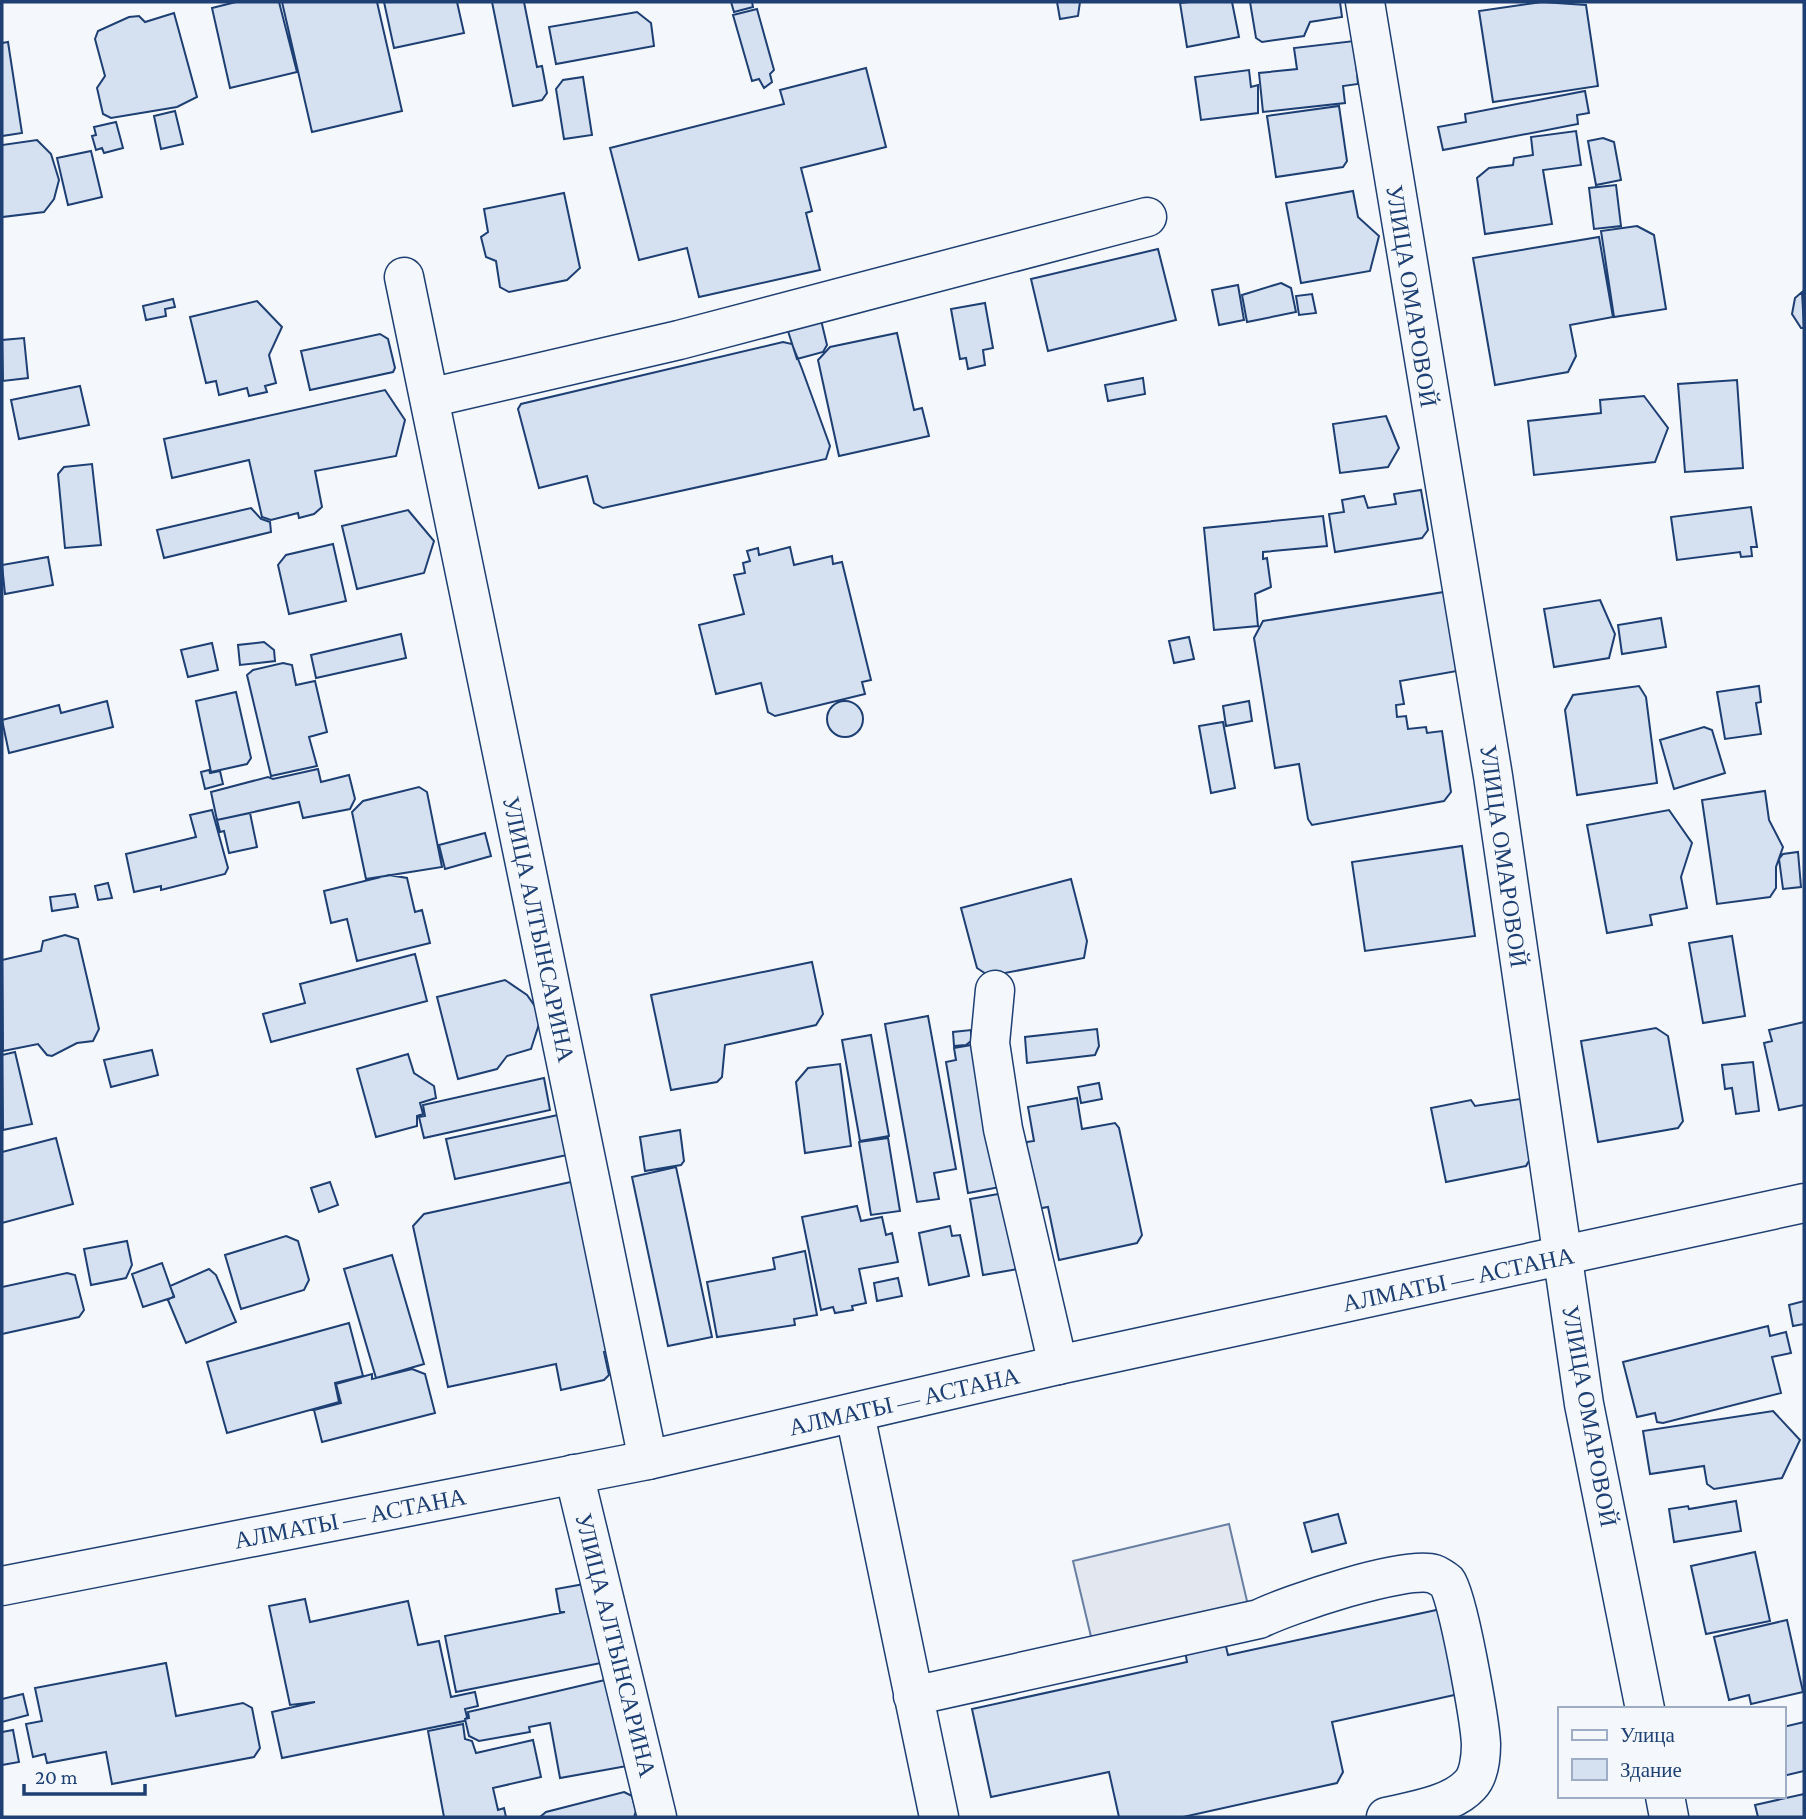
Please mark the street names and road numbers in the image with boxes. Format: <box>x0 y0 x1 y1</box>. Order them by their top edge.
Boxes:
street label: УЛИЦА ОМАРОВОЙ <box>1381 183 1443 409</box>
street label: УЛИЦА ОМАРОВОЙ <box>1475 743 1533 969</box>
street label: УЛИЦА АЛТЫНСАРИНА <box>498 794 581 1065</box>
street label: АЛМАТЫ — АСТАНА <box>1340 1241 1577 1317</box>
street label: УЛИЦА ОМАРОВОЙ <box>1557 1303 1623 1529</box>
street label: АЛМАТЫ — АСТАНА <box>786 1361 1023 1441</box>
street label: АЛМАТЫ — АСТАНА <box>232 1482 469 1554</box>
street label: УЛИЦА АЛТЫНСАРИНА <box>570 1510 662 1780</box>

